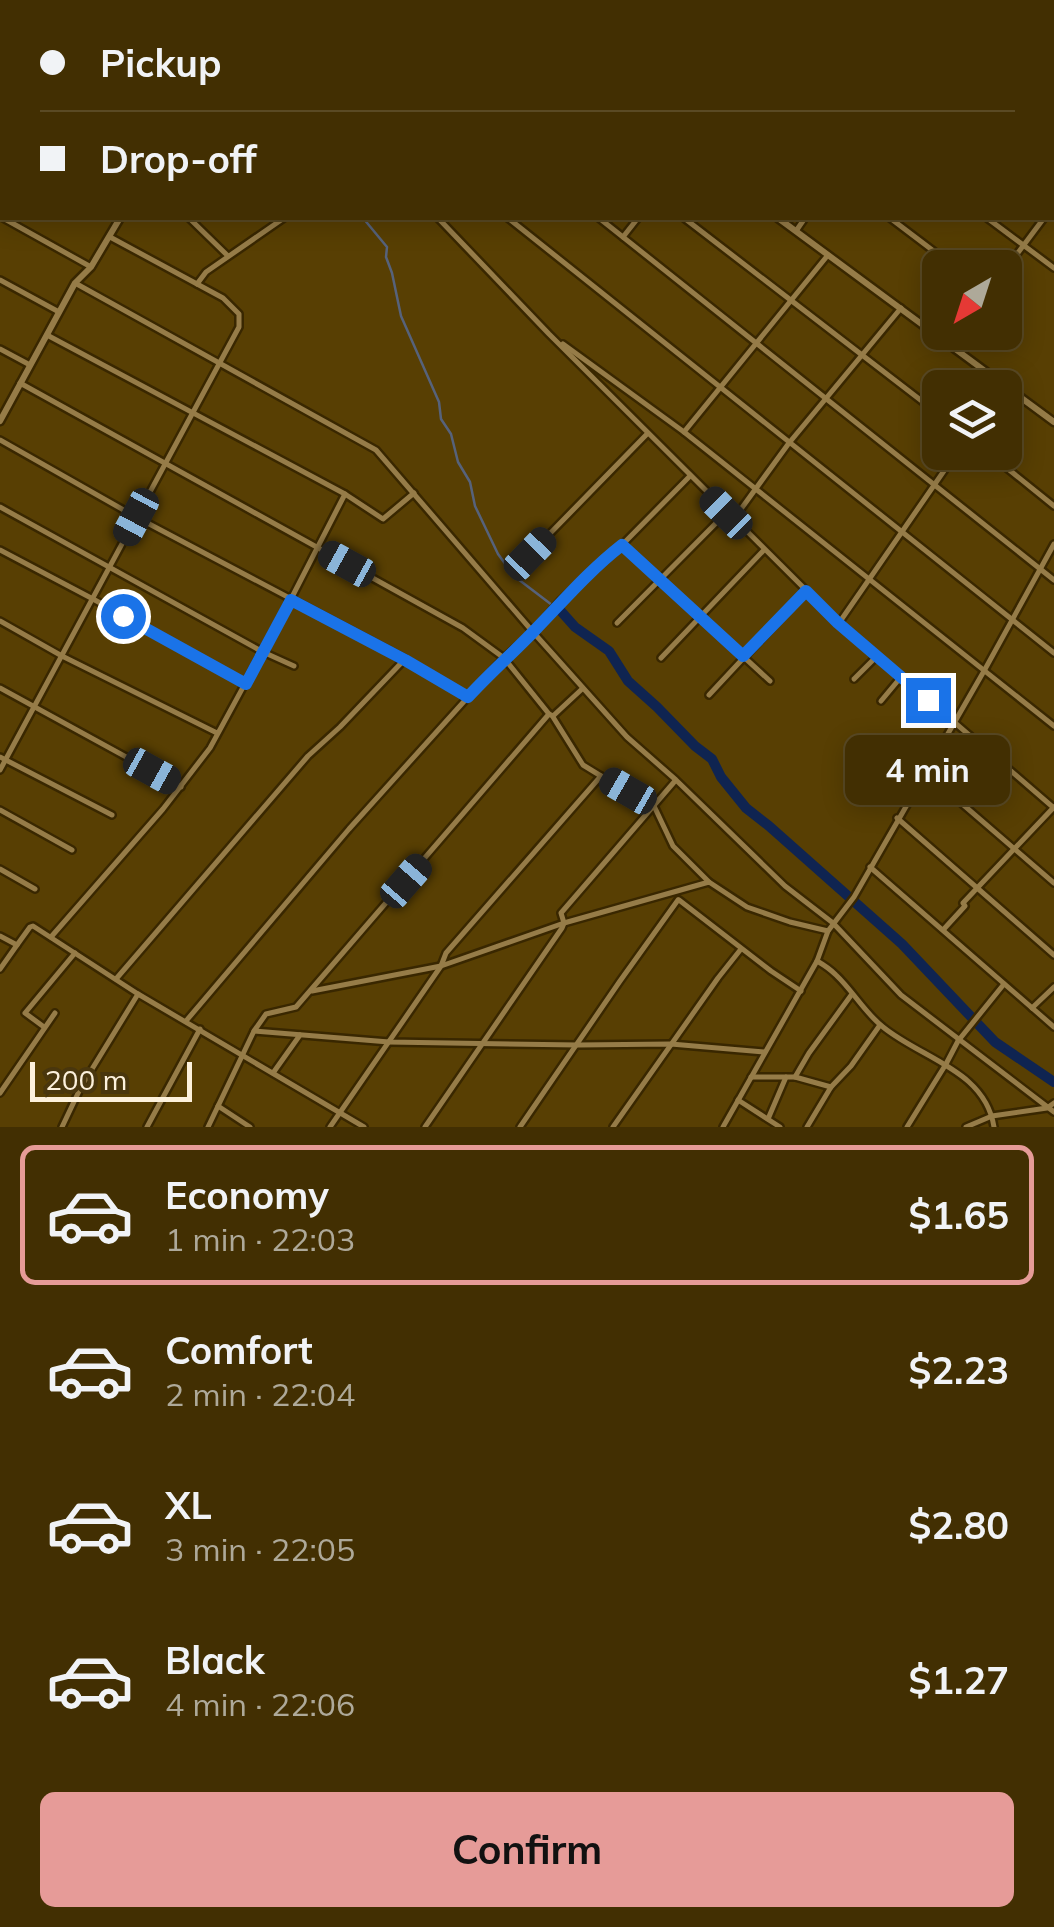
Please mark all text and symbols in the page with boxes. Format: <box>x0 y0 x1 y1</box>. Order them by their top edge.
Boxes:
text: Pickup <box>100 39 222 87</box>
text: Drop-off <box>100 135 257 183</box>
north arrow <box>922 250 1022 350</box>
map controls <box>922 250 1022 470</box>
button: layers <box>922 370 1022 470</box>
car <box>694 481 758 545</box>
car <box>109 483 163 551</box>
car <box>498 522 562 586</box>
car <box>313 536 381 592</box>
route start <box>101 594 146 639</box>
route end <box>906 678 951 723</box>
callout: 4 min <box>846 735 1010 805</box>
car <box>118 743 186 799</box>
text: 4 min <box>885 750 970 790</box>
car <box>595 763 661 819</box>
car <box>375 849 437 913</box>
scale bar <box>30 1057 192 1102</box>
text: 200 m <box>45 1062 127 1097</box>
icon: car <box>45 1170 135 1260</box>
text: Economy <box>165 1171 329 1219</box>
text: $1.65 <box>908 1191 1009 1239</box>
text: 1 min · 22:03 <box>165 1219 355 1259</box>
icon: car <box>45 1325 135 1415</box>
text: Comfort <box>165 1326 313 1374</box>
text: $2.23 <box>908 1346 1009 1394</box>
text: 2 min · 22:04 <box>165 1374 355 1414</box>
icon: car <box>45 1480 135 1570</box>
text: XL <box>165 1481 212 1529</box>
text: $2.80 <box>908 1501 1009 1549</box>
text: 3 min · 22:05 <box>165 1529 355 1569</box>
icon: car <box>45 1635 135 1725</box>
text: Black <box>165 1636 265 1684</box>
text: $1.27 <box>908 1656 1009 1704</box>
text: 4 min · 22:06 <box>165 1684 355 1724</box>
button: Confirm <box>40 1792 1014 1907</box>

